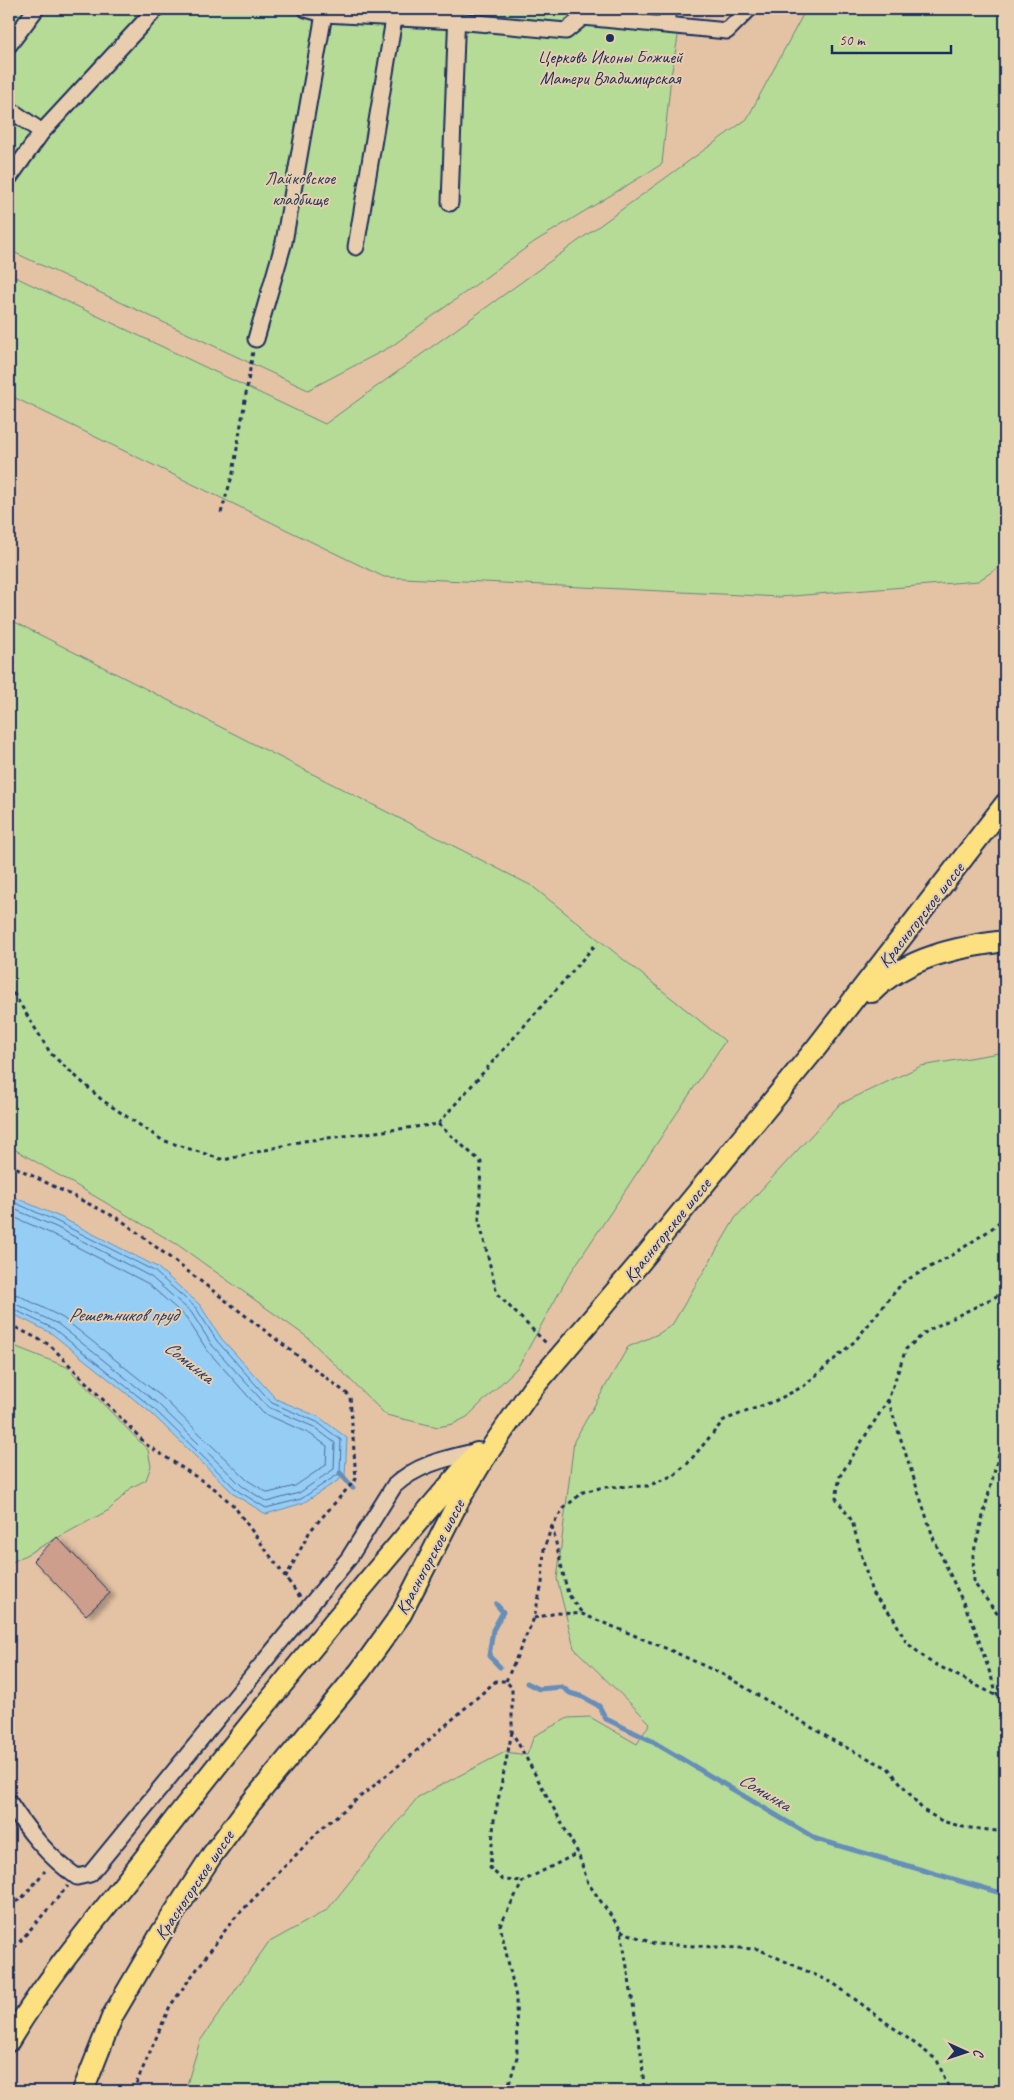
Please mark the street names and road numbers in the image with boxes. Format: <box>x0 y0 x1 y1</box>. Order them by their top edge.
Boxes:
street label: Красногорское шоссе <box>873 857 969 972</box>
street label: Красногорское шоссе <box>618 1173 716 1286</box>
street label: Красногорское шоссе <box>390 1495 470 1618</box>
street label: Красногорское шоссе <box>149 1825 239 1944</box>

